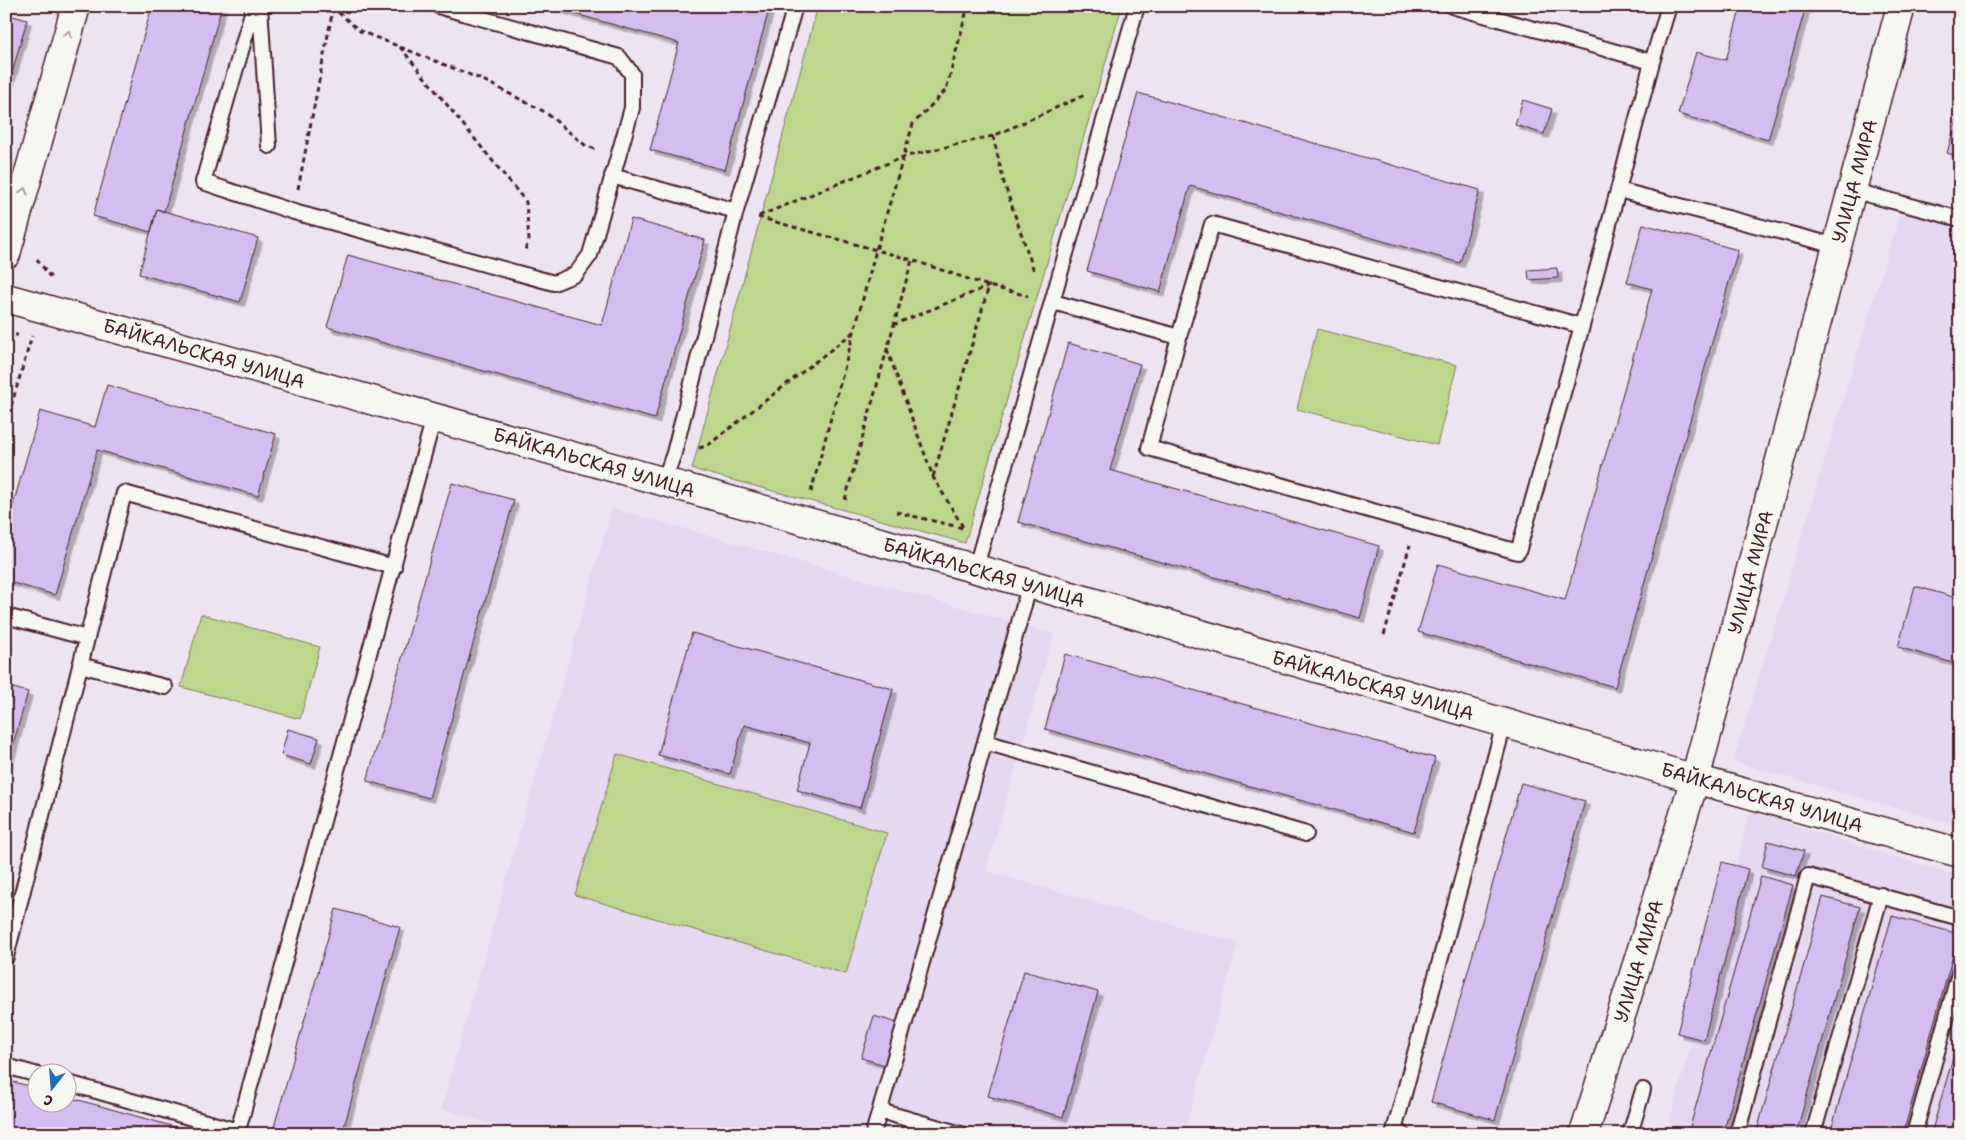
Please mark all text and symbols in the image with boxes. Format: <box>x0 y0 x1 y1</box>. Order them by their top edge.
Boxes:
one-way arrow <box>63 31 73 39</box>
street label: УЛИЦА МИРА <box>1826 116 1883 246</box>
one-way arrow <box>19 187 29 195</box>
street label: БАЙКАЛЬСКАЯ УЛИЦА <box>100 313 308 394</box>
street label: БАЙКАЛЬСКАЯ УЛИЦА <box>490 422 698 503</box>
street label: УЛИЦА МИРА <box>1722 507 1779 637</box>
street label: БАЙКАЛЬСКАЯ УЛИЦА <box>880 532 1088 613</box>
street label: БАЙКАЛЬСКАЯ УЛИЦА <box>1269 645 1477 726</box>
street label: БАЙКАЛЬСКАЯ УЛИЦА <box>1658 757 1866 838</box>
street label: УЛИЦА МИРА <box>1608 897 1669 1026</box>
north arrow <box>28 1062 78 1112</box>
text: С <box>41 1091 55 1110</box>

